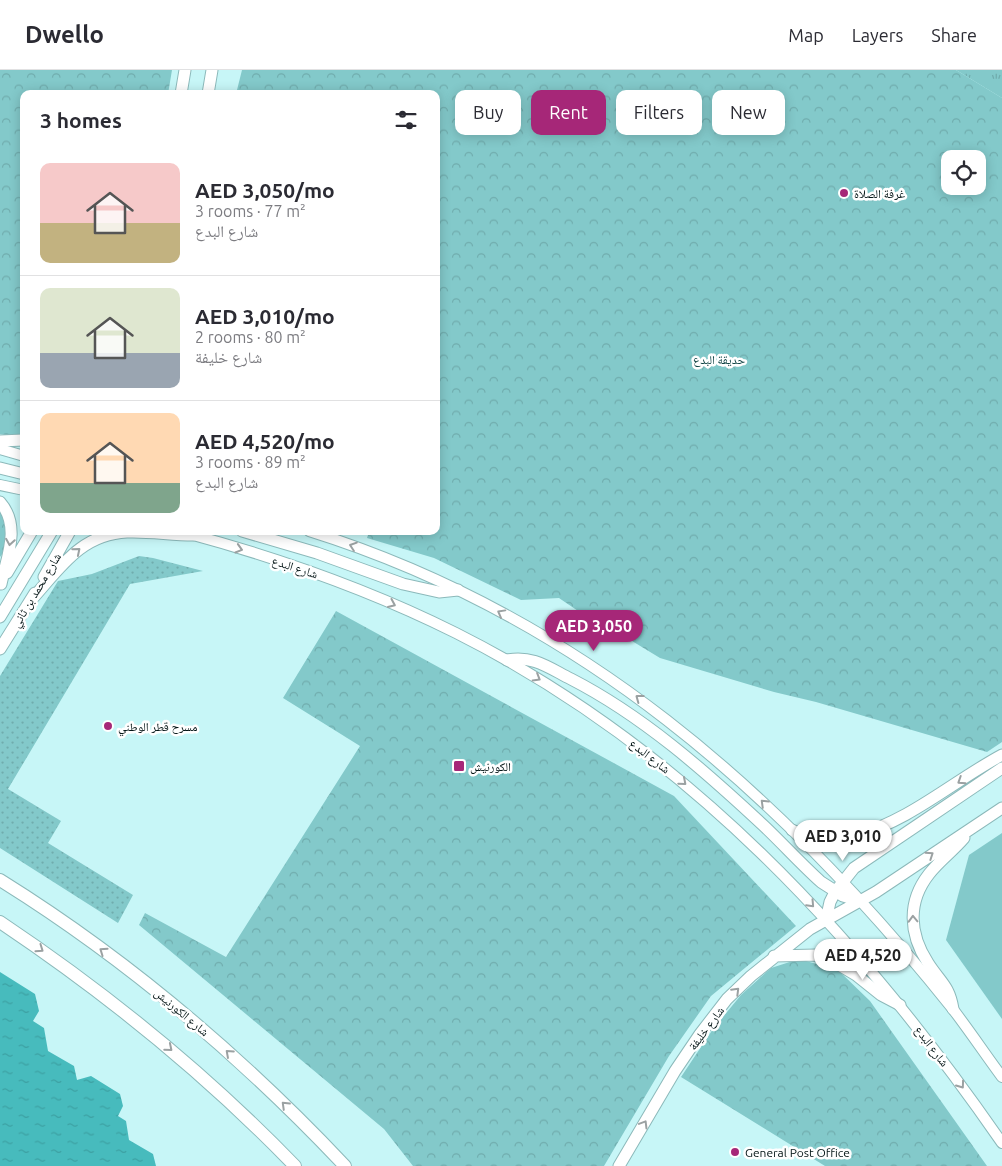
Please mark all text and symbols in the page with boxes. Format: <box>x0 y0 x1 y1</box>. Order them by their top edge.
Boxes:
text: Dwello <box>25 21 104 48</box>
text: Map <box>788 25 824 45</box>
text: Layers <box>852 25 903 45</box>
text: Share <box>931 25 977 45</box>
chip: Buy <box>455 90 521 135</box>
chip: Rent <box>531 90 606 135</box>
chip: Filters <box>616 90 702 135</box>
chip: New <box>712 90 785 135</box>
icon: filters <box>392 106 420 134</box>
text: 3 homes <box>40 108 122 132</box>
map controls <box>941 150 986 195</box>
button: locate <box>941 150 986 195</box>
text: AED 3,050/mo <box>195 178 335 202</box>
icon: home <box>80 183 140 243</box>
marker: غرفة الصلاة <box>838 187 850 199</box>
place label: غرفة الصلاة <box>854 187 905 200</box>
text: 3 rooms · 77 m² <box>195 202 306 220</box>
text: شارع البدع <box>195 222 258 240</box>
text: AED 3,010/mo <box>195 304 335 328</box>
icon: home <box>80 308 140 368</box>
text: 2 rooms · 80 m² <box>195 328 306 346</box>
text: شارع خليفة <box>195 348 262 366</box>
park label: حديقة البدع <box>693 353 745 368</box>
text: AED 4,520/mo <box>195 429 335 453</box>
icon: home <box>80 433 140 493</box>
text: 3 rooms · 89 m² <box>195 453 306 471</box>
text: شارع البدع <box>195 473 258 491</box>
one-way arrow <box>6 538 16 546</box>
one-way arrow <box>349 542 358 552</box>
one-way arrow <box>235 544 243 554</box>
one-way arrow <box>72 547 81 556</box>
street label: شارع محمد بن ثاني <box>9 550 67 632</box>
street label: شارع البدع <box>270 553 320 582</box>
one-way arrow <box>387 597 396 608</box>
one-way arrow <box>498 609 507 619</box>
pin: AED 3,050 <box>537 610 651 652</box>
text: AED 3,050 <box>556 617 632 635</box>
one-way arrow <box>531 671 540 681</box>
one-way arrow <box>636 696 645 704</box>
marker: مسرح قطر الوطني <box>102 720 114 732</box>
place label: مسرح قطر الوطني <box>118 720 198 737</box>
street label: شارع البدع <box>626 736 673 777</box>
marker: الكورنيش <box>452 759 466 773</box>
place label: الكورنيش <box>470 760 511 774</box>
one-way arrow <box>957 775 967 784</box>
one-way arrow <box>677 777 686 785</box>
one-way arrow <box>760 800 769 809</box>
pin: AED 3,010 <box>786 820 900 862</box>
text: AED 3,010 <box>805 827 881 845</box>
one-way arrow <box>924 852 934 861</box>
one-way arrow <box>805 898 814 907</box>
one-way arrow <box>908 914 918 922</box>
pin: AED 4,520 <box>806 938 920 981</box>
one-way arrow <box>34 943 44 952</box>
text: AED 4,520 <box>825 946 901 964</box>
one-way arrow <box>99 948 109 957</box>
street label: شارع الكورنيش <box>151 986 212 1040</box>
one-way arrow <box>730 988 739 997</box>
street label: شارع خليفة <box>686 1004 728 1053</box>
street label: شارع البدع <box>911 1023 952 1070</box>
one-way arrow <box>163 1043 172 1051</box>
one-way arrow <box>226 1050 235 1059</box>
one-way arrow <box>956 1079 964 1088</box>
one-way arrow <box>281 1102 290 1111</box>
one-way arrow <box>637 1121 647 1130</box>
marker: General Post Office <box>729 1146 741 1158</box>
place label: General Post Office <box>745 1146 850 1159</box>

